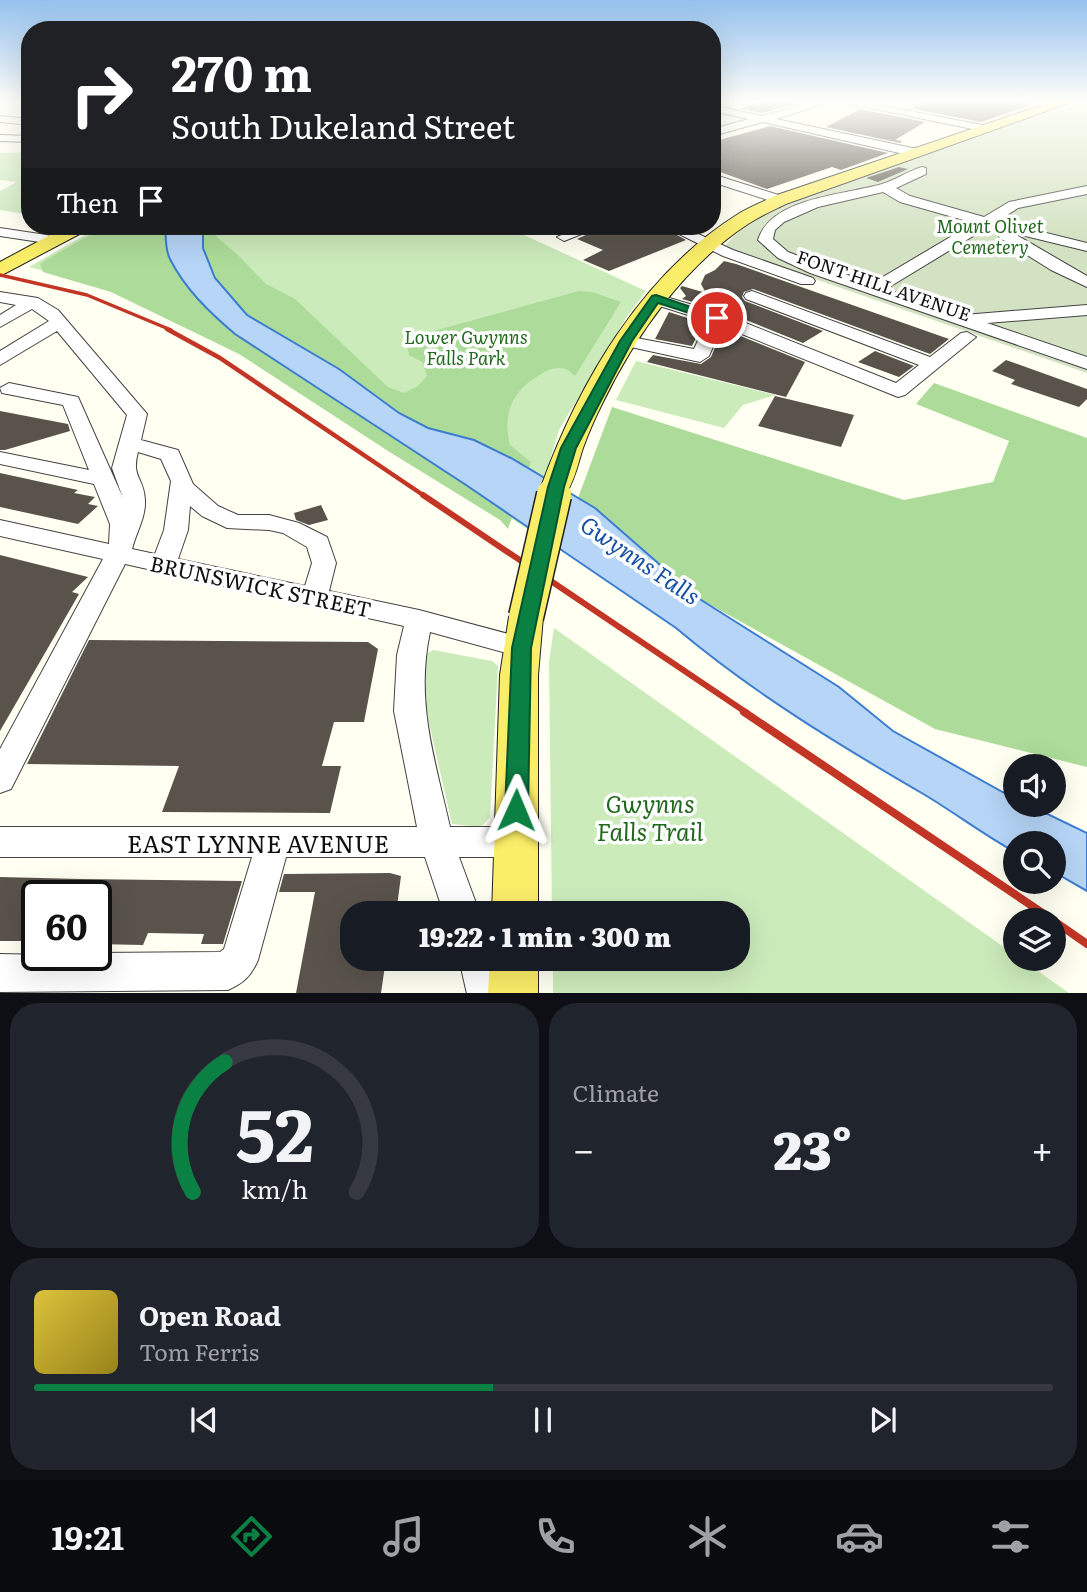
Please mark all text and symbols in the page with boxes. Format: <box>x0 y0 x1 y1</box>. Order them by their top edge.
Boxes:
text: 270 m <box>171 34 312 107</box>
icon: right <box>56 49 147 140</box>
text: South Dukeland Street <box>171 101 515 149</box>
text: Then <box>56 182 118 221</box>
icon: arrive <box>132 182 170 220</box>
park label: Mount Olivet Cemetery <box>936 212 1044 260</box>
street label: FONT HILL AVENUE <box>793 243 975 327</box>
pin <box>687 288 747 348</box>
icon: arrive <box>698 299 736 337</box>
park label: Lower Gwynns Falls Park <box>404 323 528 371</box>
water label: Gwynns Falls <box>574 506 708 612</box>
street label: BRUNSWICK STREET <box>147 546 375 624</box>
map controls <box>1003 754 1066 971</box>
button: sound <box>1003 754 1066 817</box>
position arrow <box>479 773 553 847</box>
park label: Gwynns Falls Trail <box>597 785 704 848</box>
street label: EAST LYNNE AVENUE <box>127 825 389 860</box>
button: search <box>1003 831 1066 894</box>
speed limit sign: 60 <box>21 880 112 971</box>
button: layers <box>1003 908 1066 971</box>
text: 19:22 · 1 min · 300 m <box>419 916 671 955</box>
text: Climate <box>573 1075 659 1109</box>
text: 52 <box>235 1076 313 1184</box>
text: 23° <box>773 1109 852 1186</box>
text: − <box>573 1119 595 1176</box>
text: + <box>1031 1119 1053 1176</box>
text: km/h <box>241 1169 308 1206</box>
text: Open Road <box>139 1295 281 1334</box>
text: Tom Ferris <box>139 1334 259 1368</box>
icon: previous <box>185 1401 223 1439</box>
icon: pause <box>524 1401 562 1439</box>
icon: next <box>864 1401 902 1439</box>
text: 19:21 <box>51 1512 124 1560</box>
icon: directions <box>227 1512 276 1561</box>
icon: music <box>379 1512 428 1561</box>
icon: phone <box>531 1512 580 1561</box>
icon: climate <box>683 1512 732 1561</box>
icon: car <box>835 1512 884 1561</box>
icon: filters <box>986 1512 1035 1561</box>

